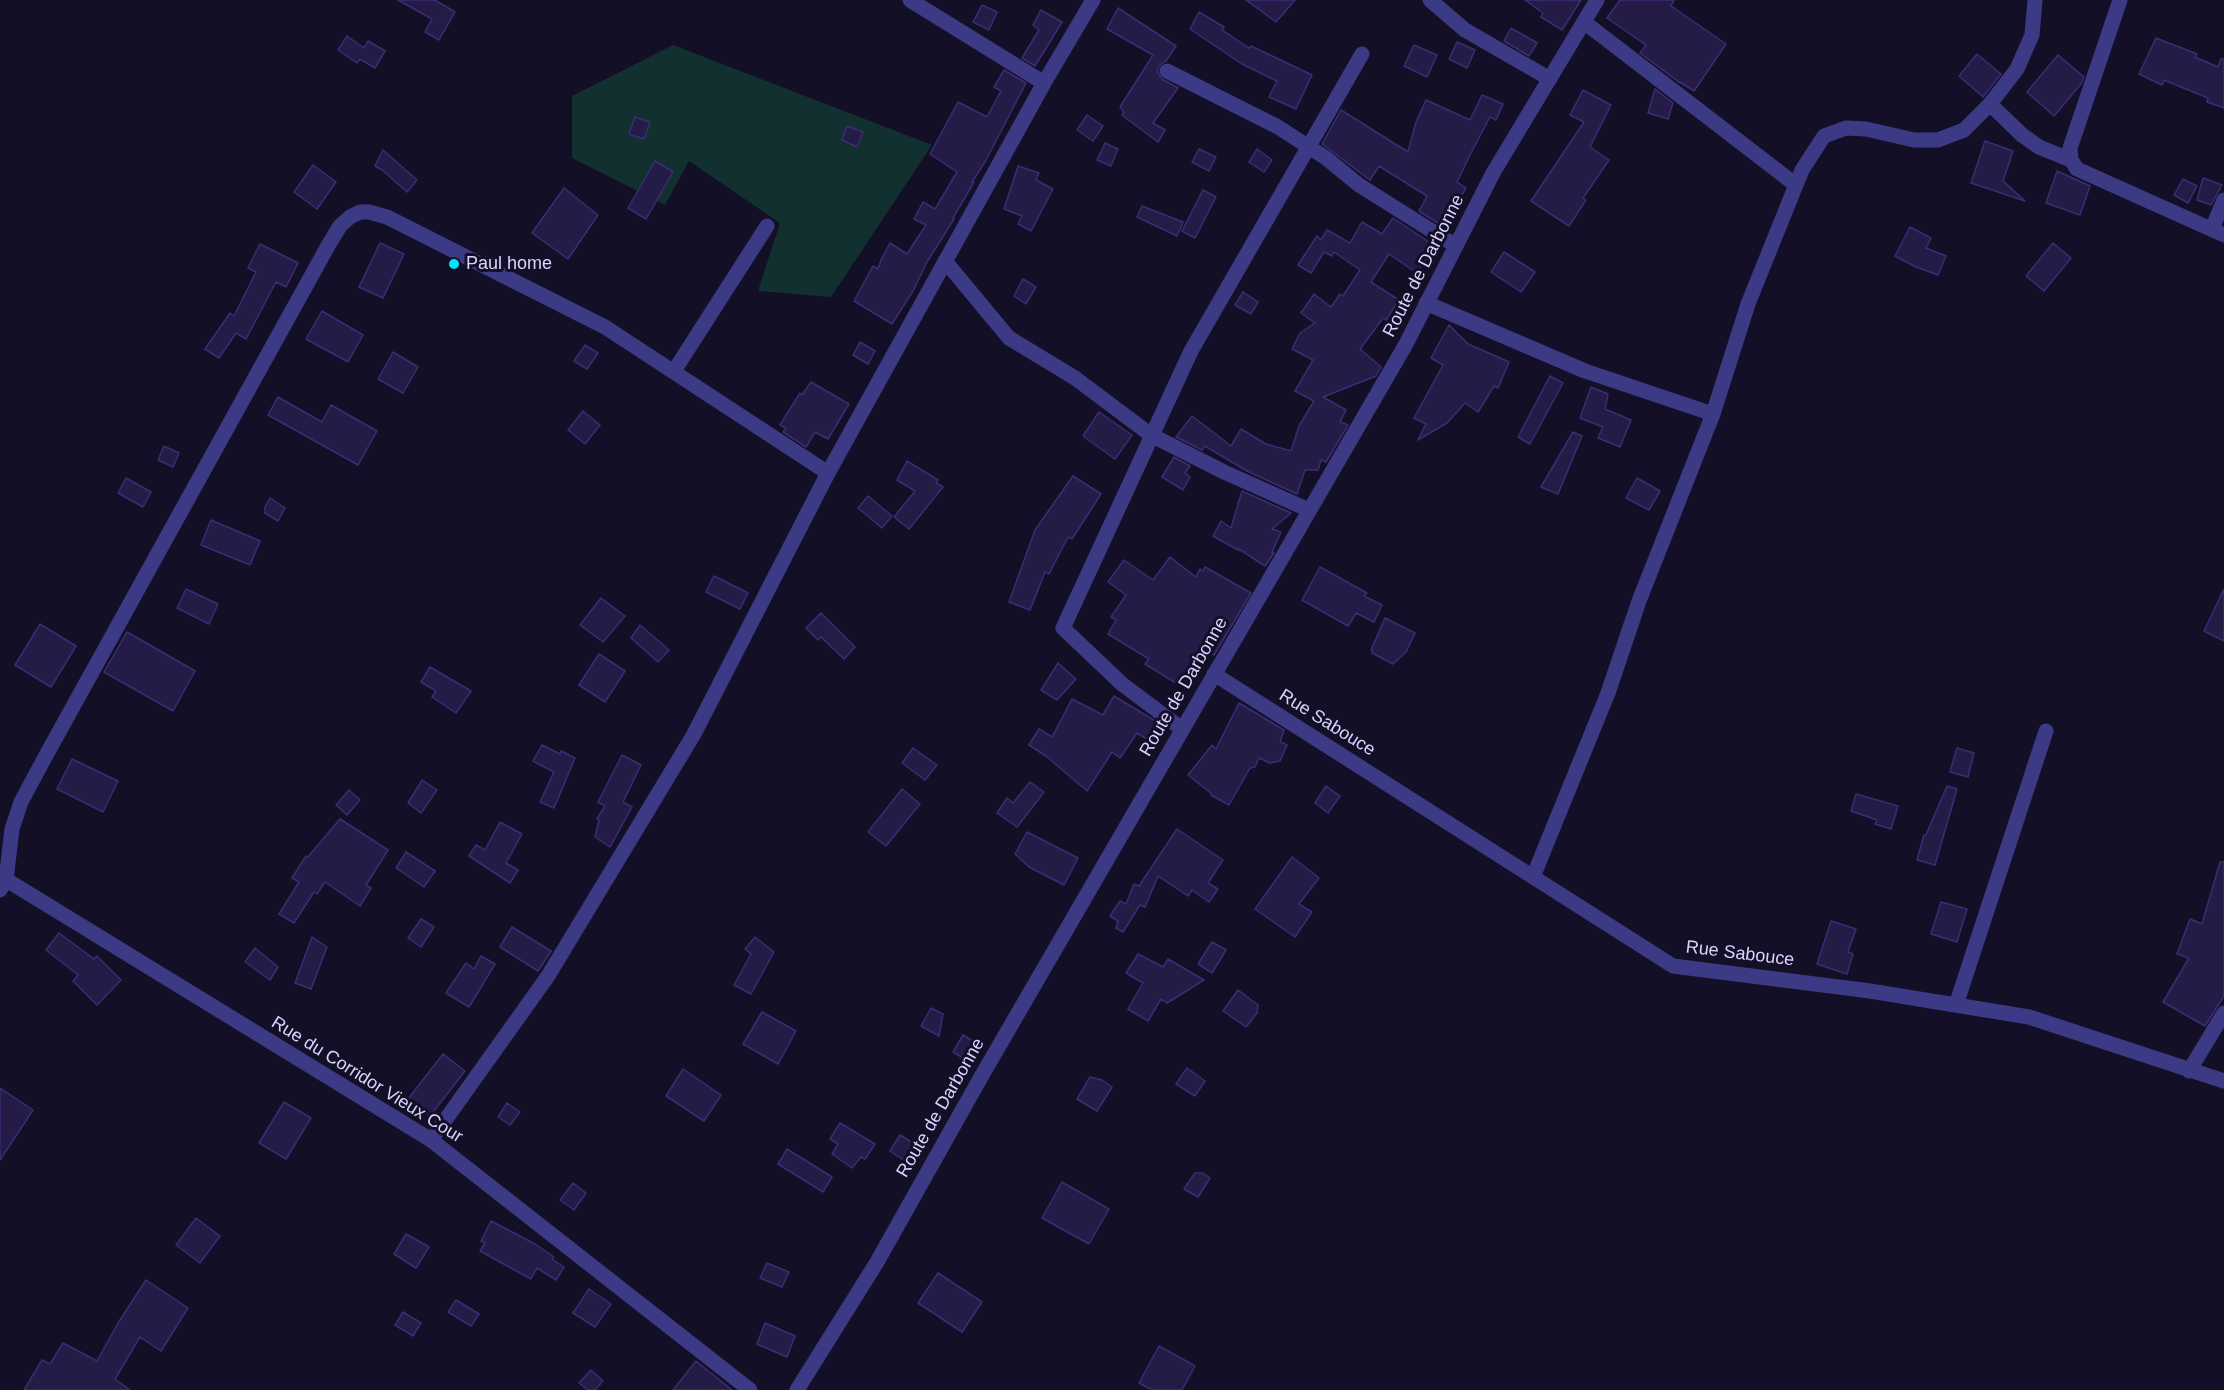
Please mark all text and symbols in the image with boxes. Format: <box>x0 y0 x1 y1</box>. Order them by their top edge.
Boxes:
street label: Route de Darbonne <box>1379 191 1469 341</box>
place label: Paul home <box>466 253 552 275</box>
marker: Paul home <box>447 257 461 271</box>
street label: Route de Darbonne <box>1135 614 1233 760</box>
street label: Rue Sabouce <box>1275 685 1379 761</box>
street label: Rue Sabouce <box>1685 937 1795 971</box>
street label: Rue du Corridor Vieux Cour <box>267 1012 467 1148</box>
street label: Route de Darbonne <box>892 1035 990 1181</box>

